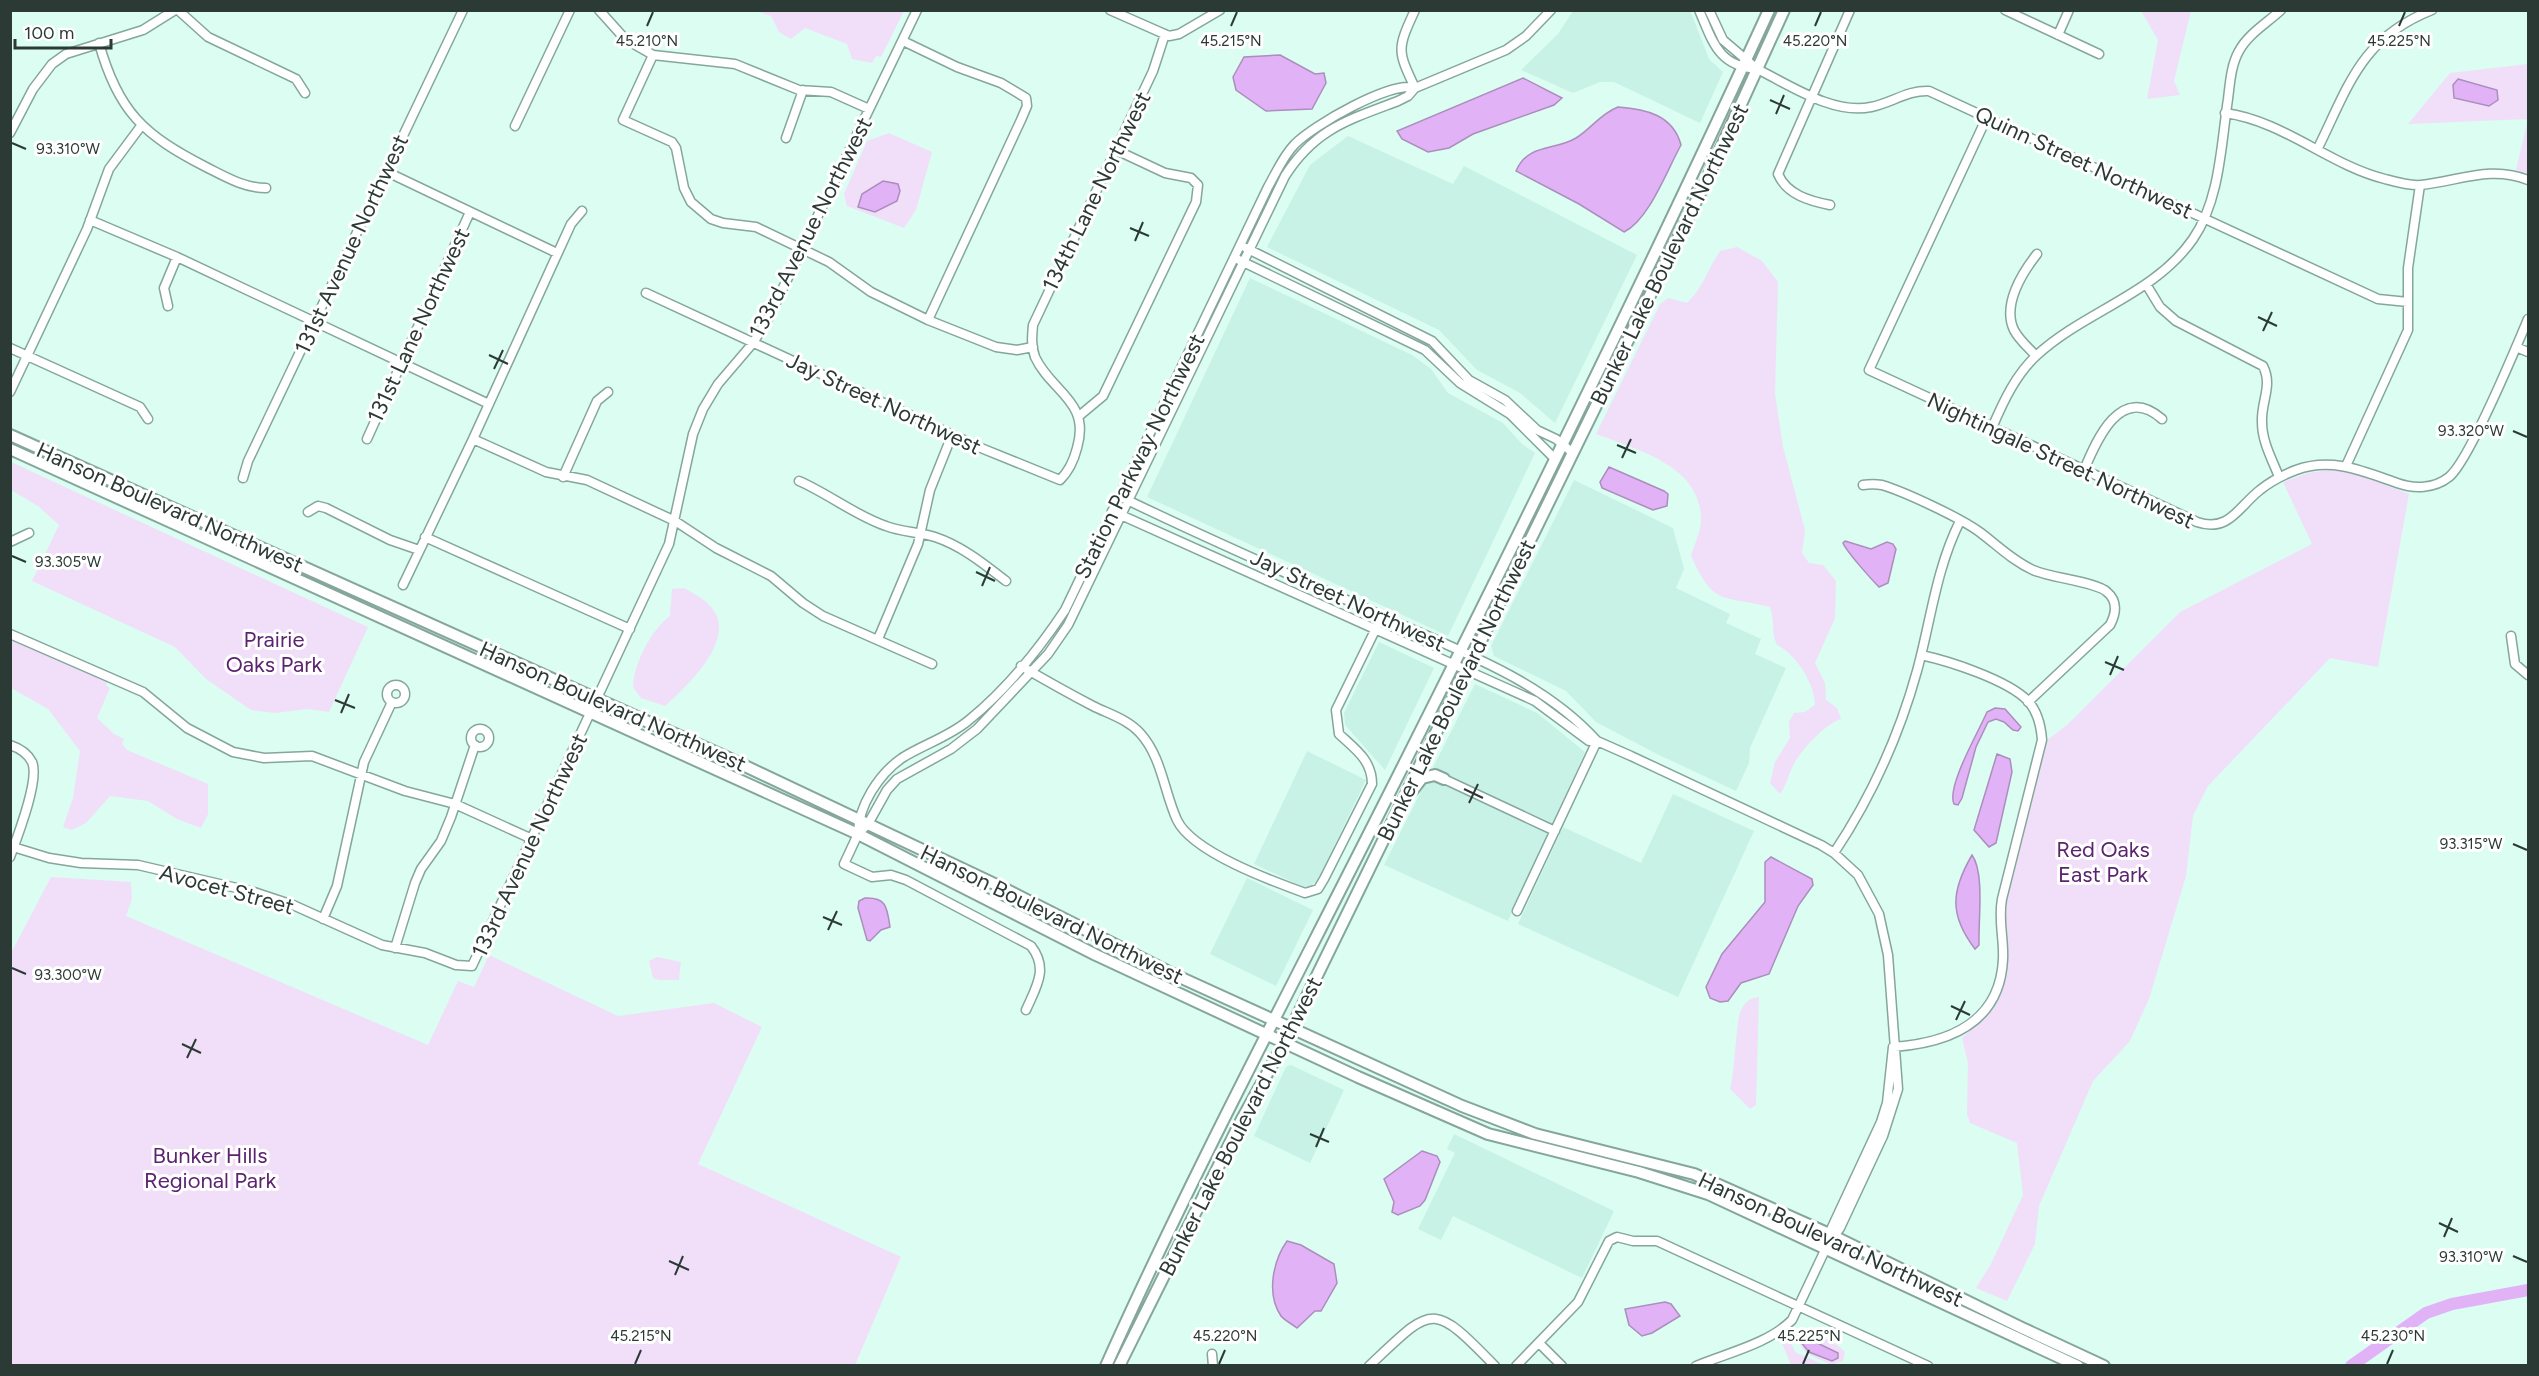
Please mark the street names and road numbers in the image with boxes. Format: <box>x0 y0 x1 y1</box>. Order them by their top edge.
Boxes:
street label: 134th Lane Northwest <box>1036 87 1156 295</box>
street label: Bunker Lake Boulevard Northwest <box>1584 99 1754 409</box>
street label: Quinn Street Northwest <box>1971 100 2197 225</box>
street label: 133rd Avenue Northwest <box>743 112 878 342</box>
street label: 131st Avenue Northwest <box>289 130 414 358</box>
street label: 131st Lane Northwest <box>361 224 475 427</box>
street label: Station Parkway Northwest <box>1068 329 1211 583</box>
street label: Jay Street Northwest <box>782 346 985 460</box>
street label: Nightingale Street Northwest <box>1923 387 2199 534</box>
street label: Hanson Boulevard Northwest <box>32 436 307 579</box>
street label: Bunker Lake Boulevard Northwest <box>1371 535 1541 845</box>
street label: Jay Street Northwest <box>1246 543 1449 657</box>
street label: Hanson Boulevard Northwest <box>475 635 750 778</box>
street label: 133rd Avenue Northwest <box>466 729 593 961</box>
street label: Hanson Boulevard Northwest <box>916 839 1188 990</box>
street label: Avocet Street <box>157 859 297 920</box>
street label: Bunker Lake Boulevard Northwest <box>1153 972 1328 1280</box>
street label: Hanson Boulevard Northwest <box>1694 1166 1968 1313</box>

